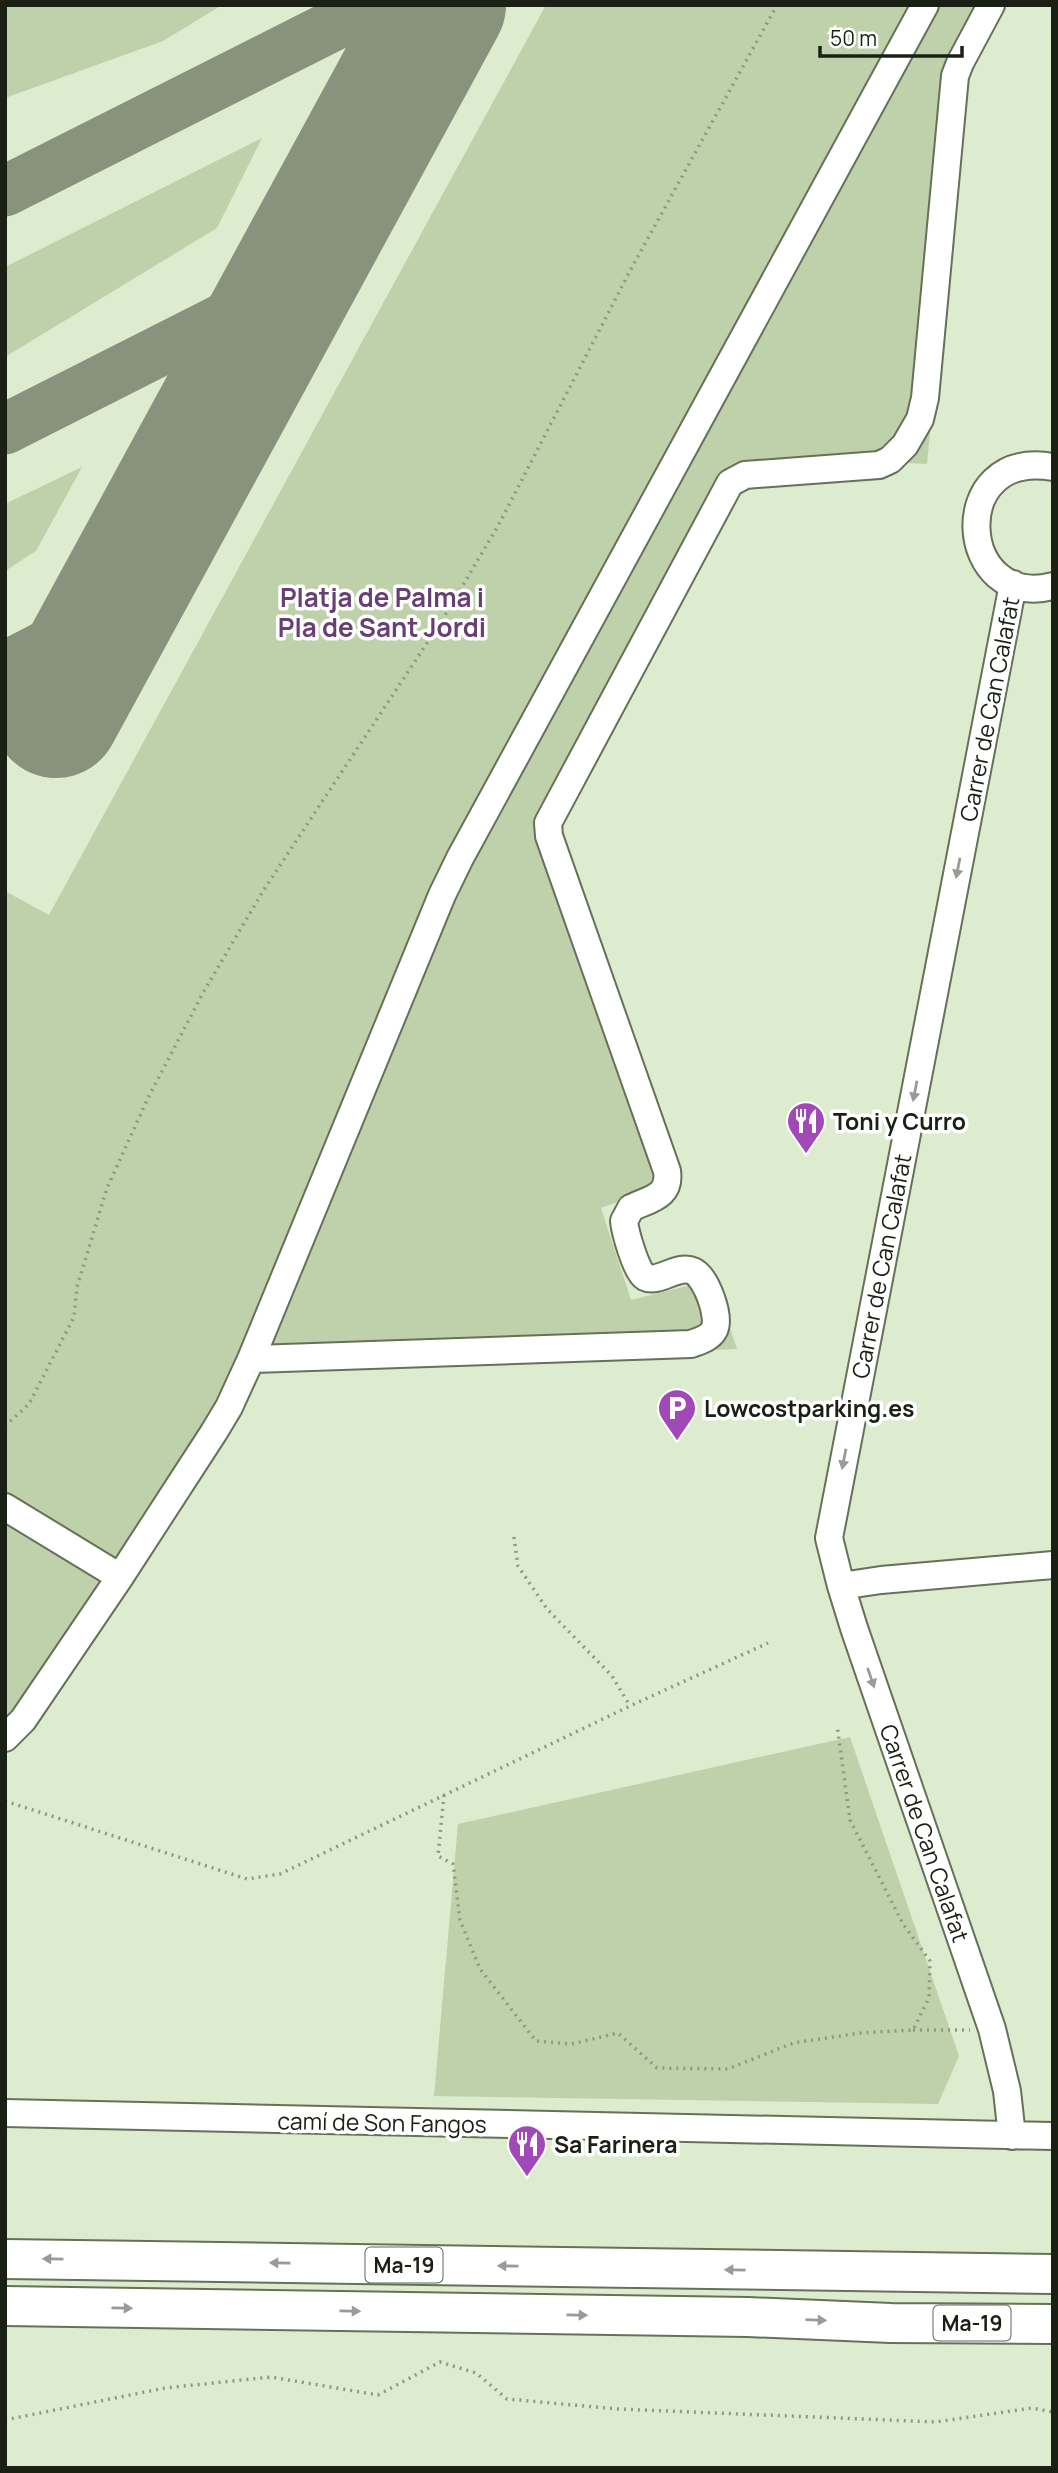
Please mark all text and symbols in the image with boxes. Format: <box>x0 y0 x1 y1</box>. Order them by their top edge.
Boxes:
scale bar <box>820 14 962 58</box>
text: 50 m <box>830 24 877 52</box>
district label: Platja de Palma i Pla de Sant Jordi <box>278 579 486 645</box>
street label: Carrer de Can Calafat <box>952 594 1026 824</box>
one-way arrow <box>953 857 964 879</box>
one-way arrow <box>910 1080 921 1102</box>
restaurant icon: Toni y Curro <box>785 1100 827 1155</box>
place label: Toni y Curro <box>833 1105 966 1137</box>
street label: Carrer de Can Calafat <box>844 1151 918 1381</box>
parking icon: Lowcostparking.es <box>656 1387 698 1442</box>
place label: Lowcostparking.es <box>704 1392 915 1424</box>
one-way arrow <box>839 1448 850 1470</box>
one-way arrow <box>866 1668 877 1689</box>
street label: Carrer de Can Calafat <box>873 1720 977 1946</box>
street label: camí de Son Fangos <box>277 2104 487 2140</box>
restaurant icon: Sa Farinera <box>506 2123 548 2178</box>
place label: Sa Farinera <box>554 2128 678 2160</box>
road number: Ma-19 <box>366 2248 442 2282</box>
one-way arrow <box>41 2254 63 2265</box>
one-way arrow <box>269 2257 291 2269</box>
one-way arrow <box>496 2260 518 2272</box>
one-way arrow <box>724 2264 746 2276</box>
one-way arrow <box>112 2302 134 2314</box>
one-way arrow <box>339 2306 361 2317</box>
road number: Ma-19 <box>934 2306 1010 2340</box>
one-way arrow <box>567 2309 589 2321</box>
one-way arrow <box>806 2315 828 2326</box>

